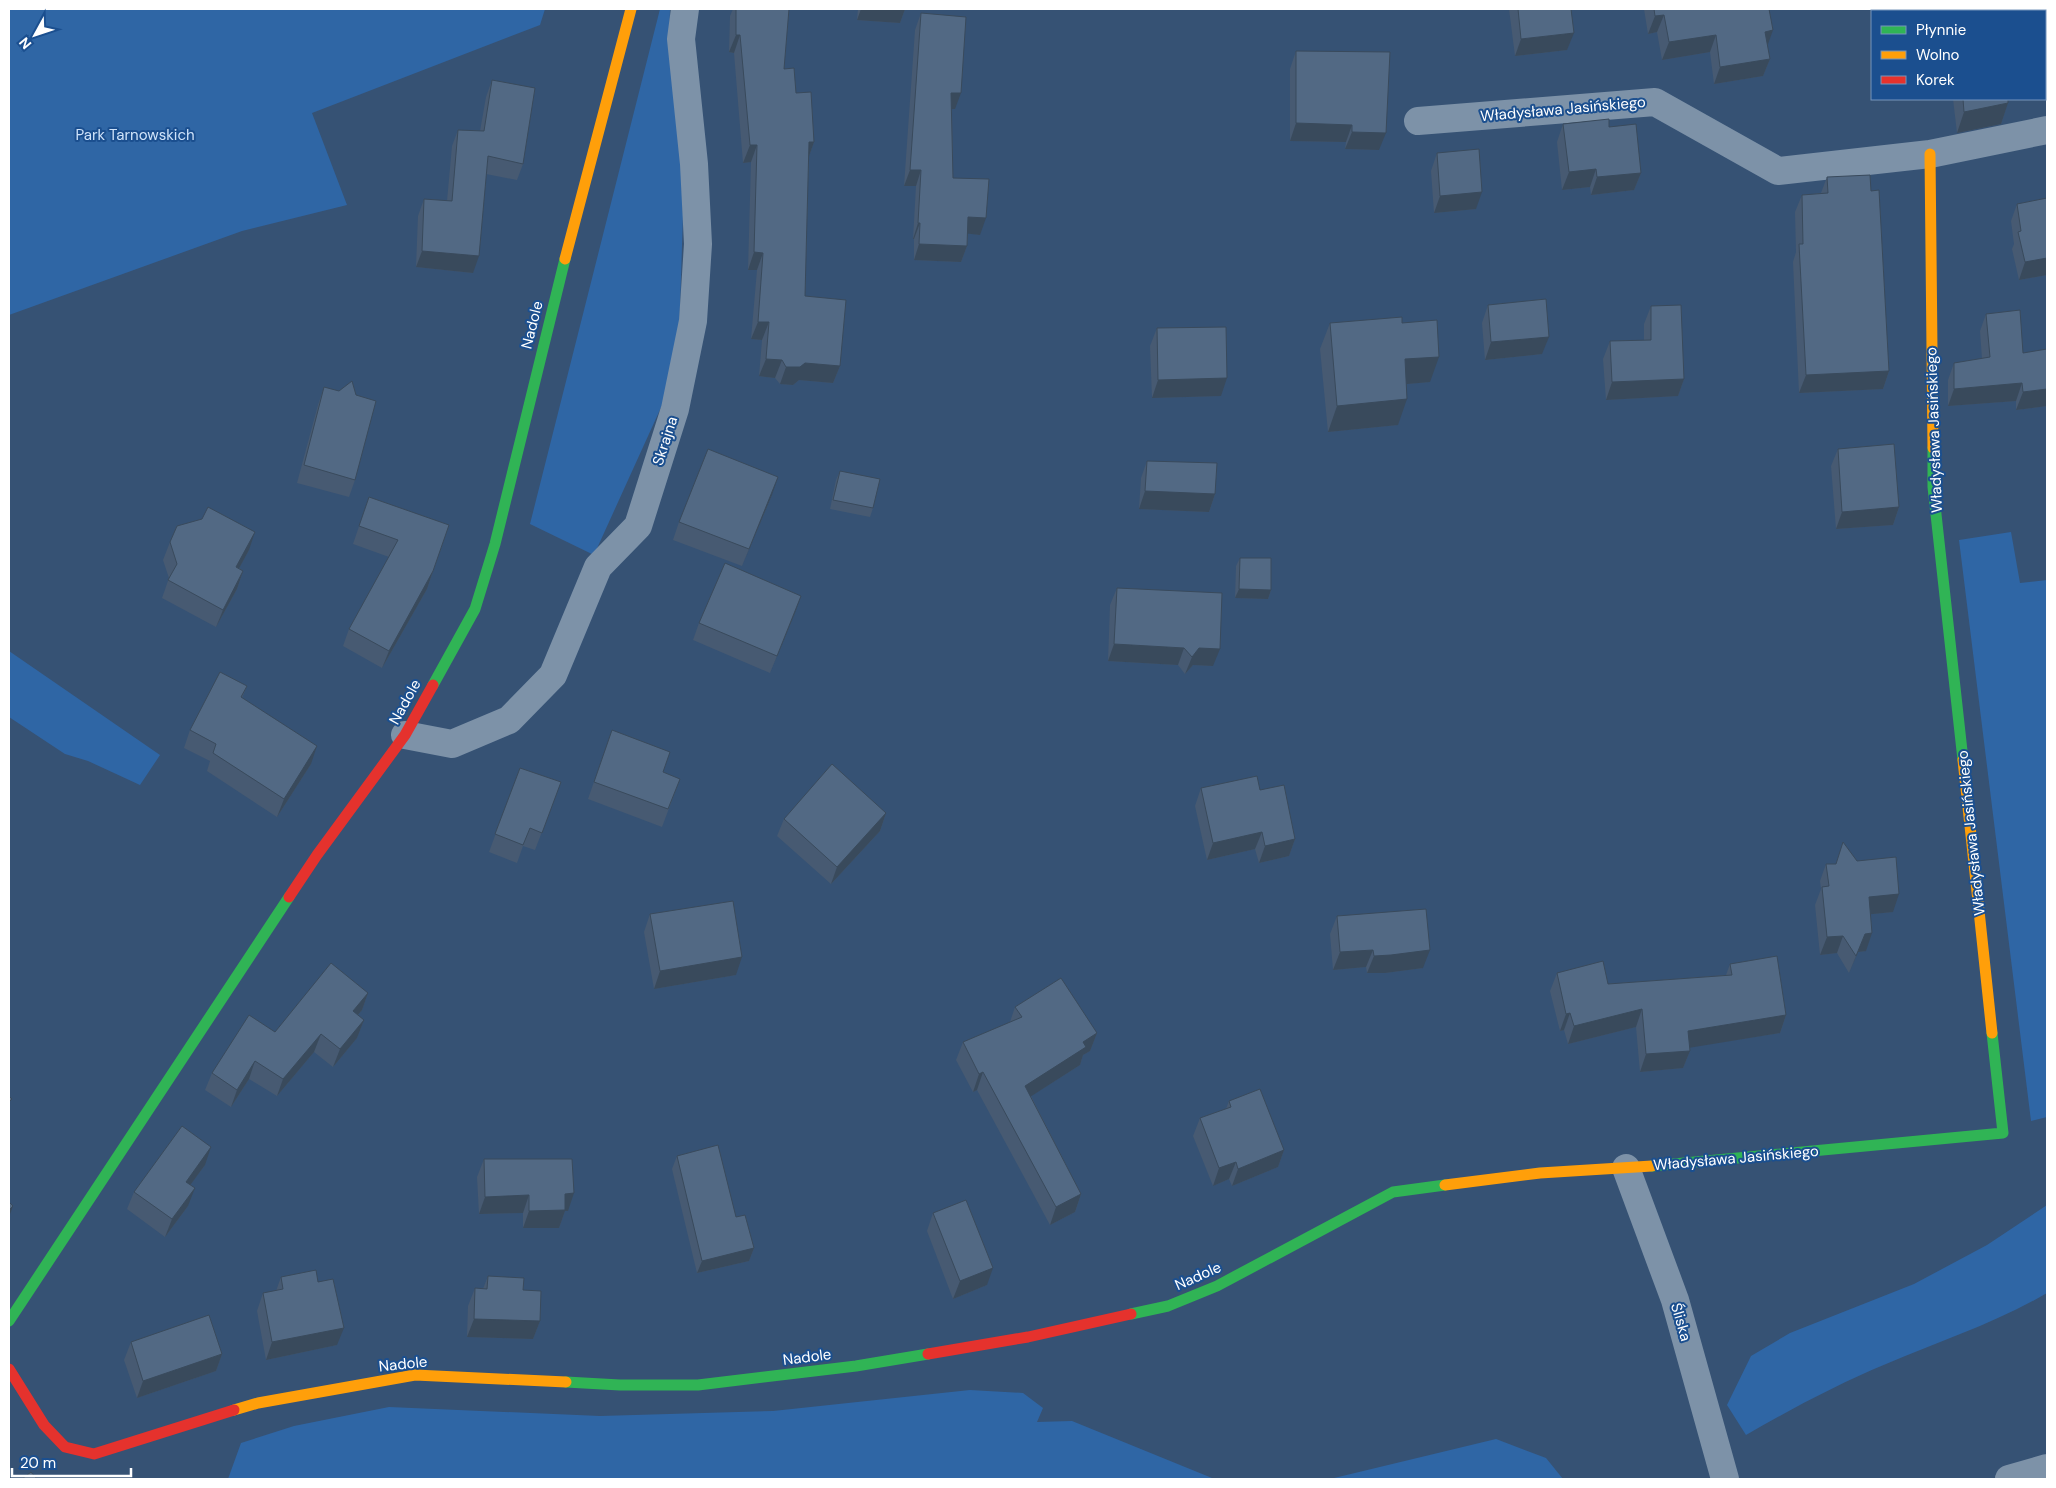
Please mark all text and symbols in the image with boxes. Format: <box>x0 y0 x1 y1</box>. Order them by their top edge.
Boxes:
north arrow <box>10 10 60 60</box>
legend <box>1871 10 2046 100</box>
text: Płynnie <box>1916 20 1966 40</box>
text: N <box>15 34 35 53</box>
text: Wolno <box>1916 45 1960 65</box>
text: Korek <box>1916 70 1955 90</box>
street label: Władysława Jasińskiego <box>1479 92 1647 126</box>
park label: Park Tarnowskich <box>75 125 195 145</box>
street label: Nadole <box>516 299 548 351</box>
street label: Władysława Jasińskiego <box>1921 347 1947 513</box>
street label: Skrajna <box>648 414 682 468</box>
street label: Nadole <box>384 676 426 728</box>
street label: Władysława Jasińskiego <box>1952 749 1990 917</box>
street label: Władysława Jasińskiego <box>1652 1141 1820 1175</box>
street label: Nadole <box>1172 1257 1224 1295</box>
street label: Śliska <box>1666 1301 1696 1343</box>
street label: Nadole <box>782 1344 832 1370</box>
street label: Nadole <box>378 1352 428 1376</box>
scale bar <box>12 1446 131 1478</box>
text: 20 m <box>20 1453 56 1473</box>

